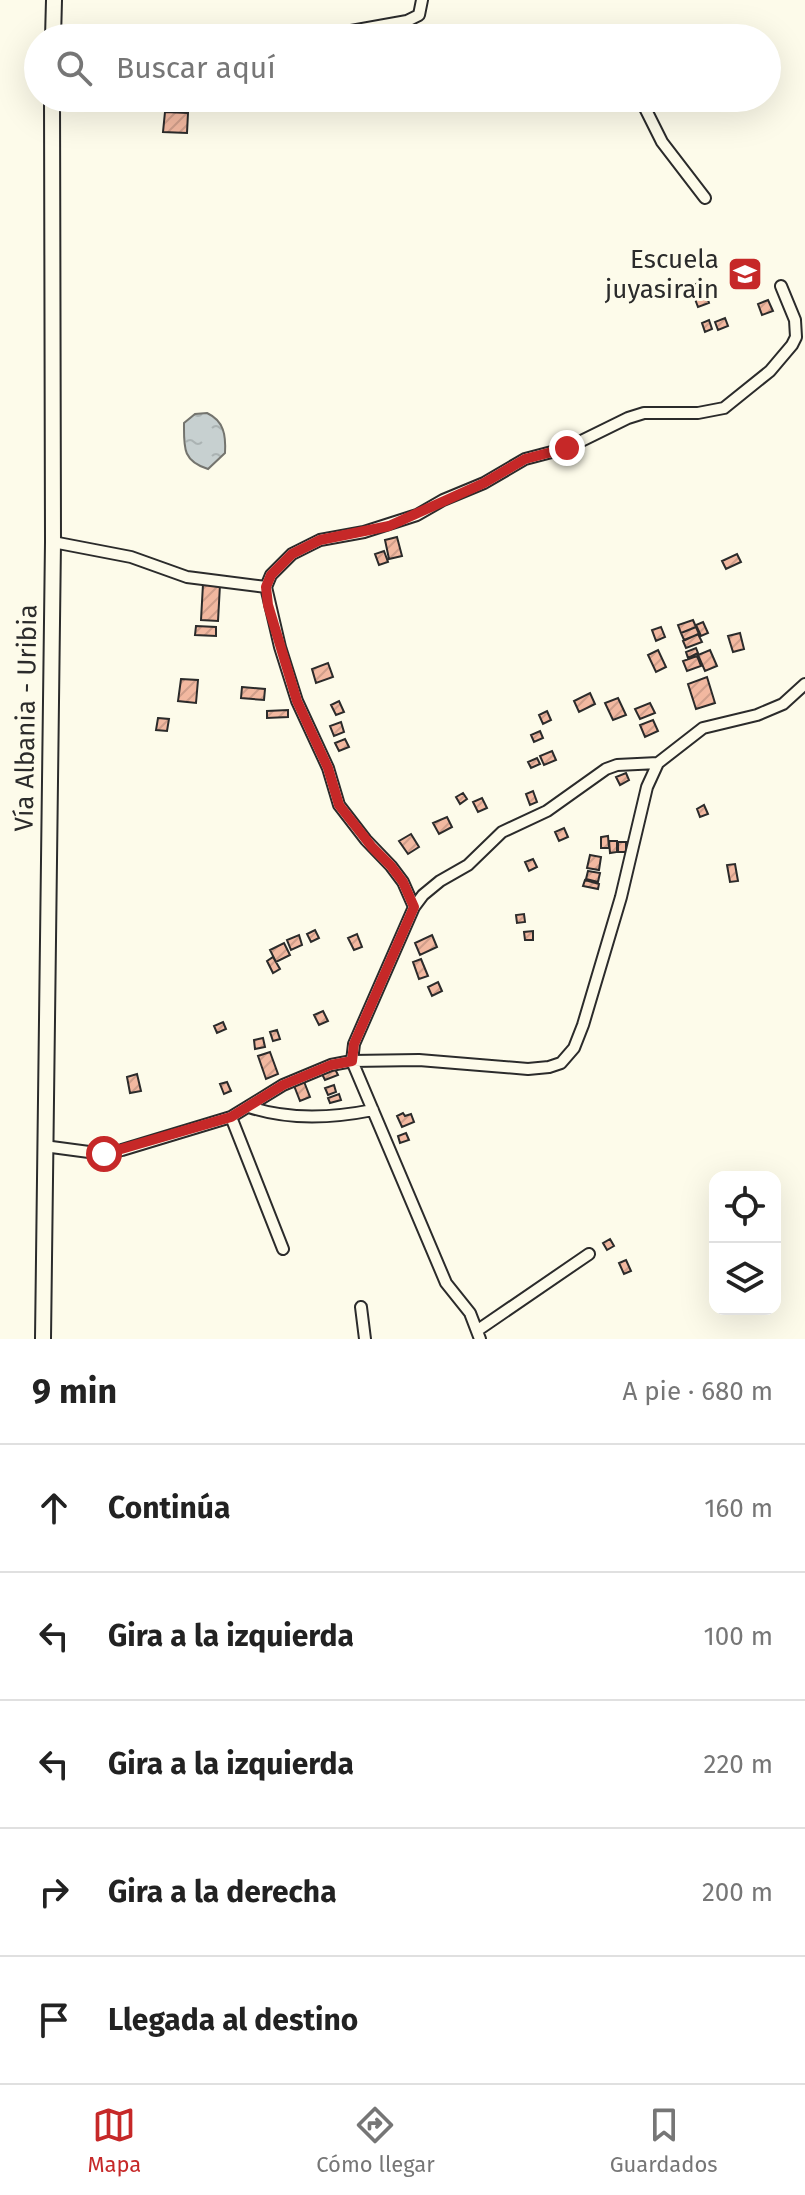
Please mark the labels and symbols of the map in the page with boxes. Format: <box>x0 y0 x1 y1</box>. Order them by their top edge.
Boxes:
place label: Escuela juyasirain <box>604 244 719 305</box>
school or university icon: Escuela juyasirain <box>726 255 764 293</box>
route end <box>549 430 585 466</box>
street label: Vía Albania - Uribia <box>9 604 43 832</box>
route start <box>86 1136 122 1172</box>

